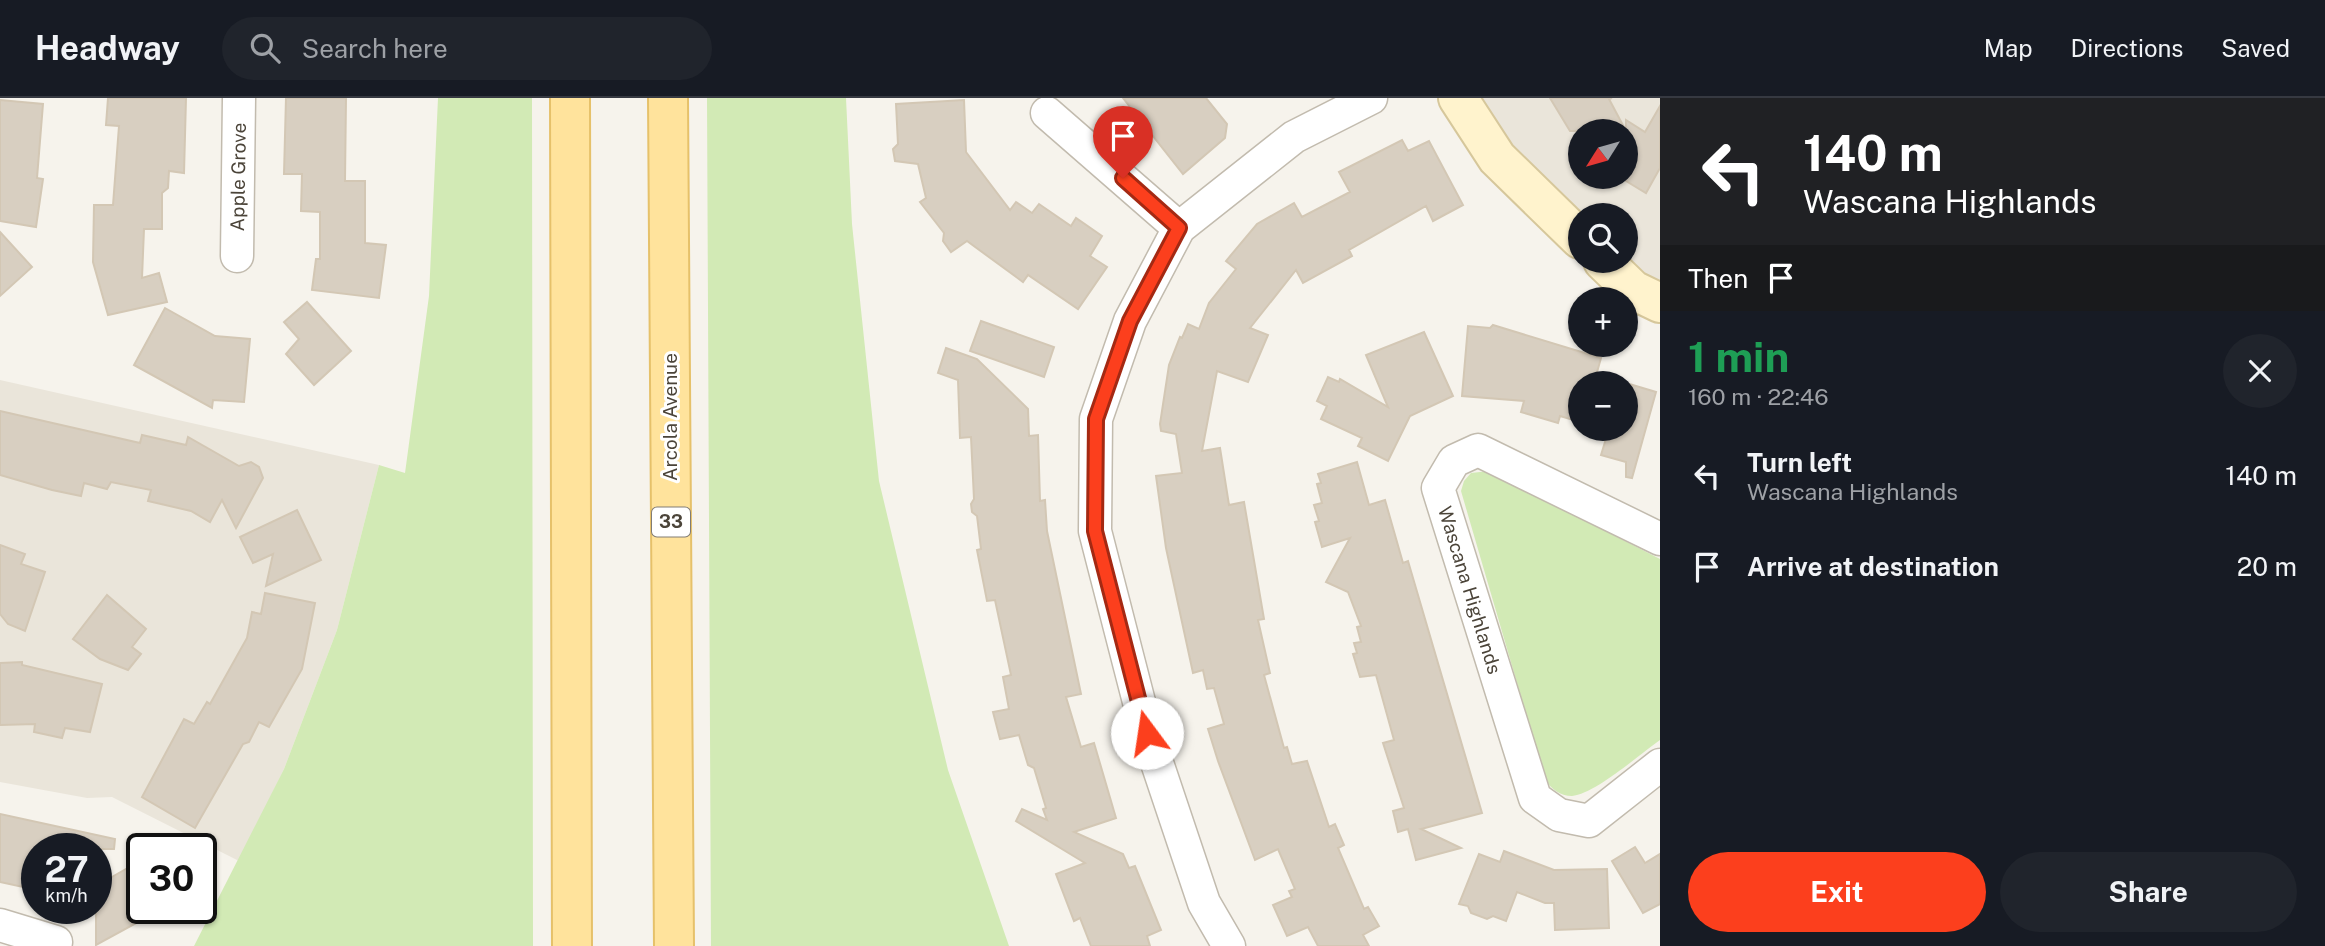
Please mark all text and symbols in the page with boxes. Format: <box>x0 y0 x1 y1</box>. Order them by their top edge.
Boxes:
search box <box>222 17 712 80</box>
text: Headway <box>35 29 180 67</box>
icon: search <box>246 29 284 67</box>
text: Search here <box>302 33 448 64</box>
text: Map <box>1984 34 2033 62</box>
text: Directions <box>2071 34 2183 62</box>
text: Saved <box>2221 34 2290 62</box>
pin <box>1093 106 1153 178</box>
icon: arrive <box>1104 117 1142 155</box>
north arrow <box>1568 119 1638 189</box>
map controls <box>1568 119 1638 441</box>
street label: Apple Grove <box>226 123 250 231</box>
text: 140 m <box>1803 124 1943 182</box>
icon: left <box>1688 126 1779 217</box>
text: Wascana Highlands <box>1803 183 2096 220</box>
button: search <box>1568 203 1638 273</box>
icon: arrive <box>1762 259 1800 297</box>
text: Then <box>1688 263 1748 294</box>
button: + <box>1568 287 1638 357</box>
text: 1 min <box>1688 332 1789 381</box>
button: close <box>2223 334 2297 408</box>
street label: Arcola Avenue <box>659 353 681 481</box>
button: − <box>1568 371 1638 441</box>
text: 160 m · 22:46 <box>1688 383 1829 410</box>
text: Turn left <box>1747 447 1852 478</box>
icon: left <box>1688 457 1726 495</box>
text: 140 m <box>2225 460 2297 491</box>
text: Wascana Highlands <box>1747 478 1958 505</box>
street label: Wascana Highlands <box>1434 504 1506 676</box>
road number: 33 <box>652 508 690 536</box>
icon: arrive <box>1688 548 1726 586</box>
text: Arrive at destination <box>1747 551 1999 582</box>
text: 20 m <box>2237 551 2297 582</box>
position arrow <box>1110 696 1184 770</box>
speed limit sign: 30 <box>126 833 217 924</box>
text: 27 <box>44 849 89 890</box>
button: Exit <box>1688 852 1986 932</box>
button: Share <box>2000 852 2297 932</box>
text: km/h <box>45 885 88 906</box>

